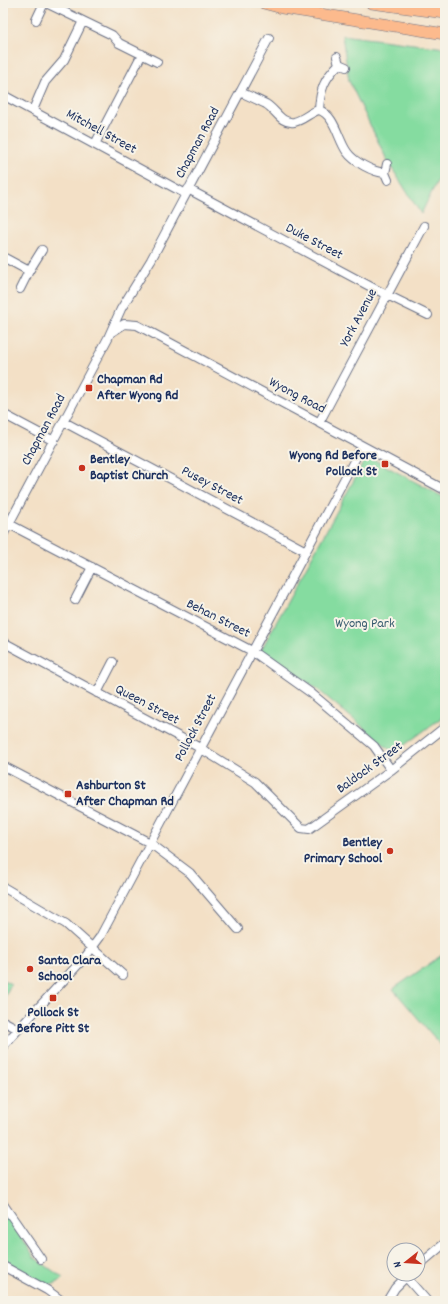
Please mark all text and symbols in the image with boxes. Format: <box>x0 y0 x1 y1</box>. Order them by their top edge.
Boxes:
street label: Mitchell Street <box>62 104 140 160</box>
street label: Chapman Road <box>171 104 225 182</box>
street label: Duke Street <box>282 219 346 265</box>
street label: York Avenue <box>335 285 383 351</box>
place label: Chapman Rd After Wyong Rd <box>97 370 179 406</box>
street label: Wyong Road <box>265 373 329 419</box>
marker: Chapman Rd After Wyong Rd <box>84 383 94 393</box>
street label: Chapman Road <box>17 391 71 469</box>
place label: Wyong Rd Before Pollock St <box>289 446 378 482</box>
place label: Bentley Baptist Church <box>90 450 169 486</box>
marker: Wyong Rd Before Pollock St <box>380 459 390 469</box>
street label: Pusey Street <box>178 461 246 511</box>
marker: Bentley Baptist Church <box>77 463 87 473</box>
street label: Behan Street <box>183 594 253 644</box>
park label: Wyong Park <box>335 614 395 634</box>
street label: Queen Street <box>111 680 183 730</box>
street label: Pollock Street <box>170 691 222 765</box>
street label: Baldock Street <box>333 737 407 799</box>
place label: Ashburton St After Chapman Rd <box>76 776 174 812</box>
marker: Ashburton St After Chapman Rd <box>63 789 73 799</box>
place label: Bentley Primary School <box>304 833 383 869</box>
marker: Bentley Primary School <box>385 846 395 856</box>
place label: Santa Clara School <box>38 951 102 987</box>
marker: Santa Clara School <box>25 964 35 974</box>
marker: Pollock St Before Pitt St <box>48 993 58 1003</box>
place label: Pollock St Before Pitt St <box>17 1003 90 1039</box>
north arrow <box>386 1242 426 1282</box>
text: N <box>390 1259 407 1269</box>

